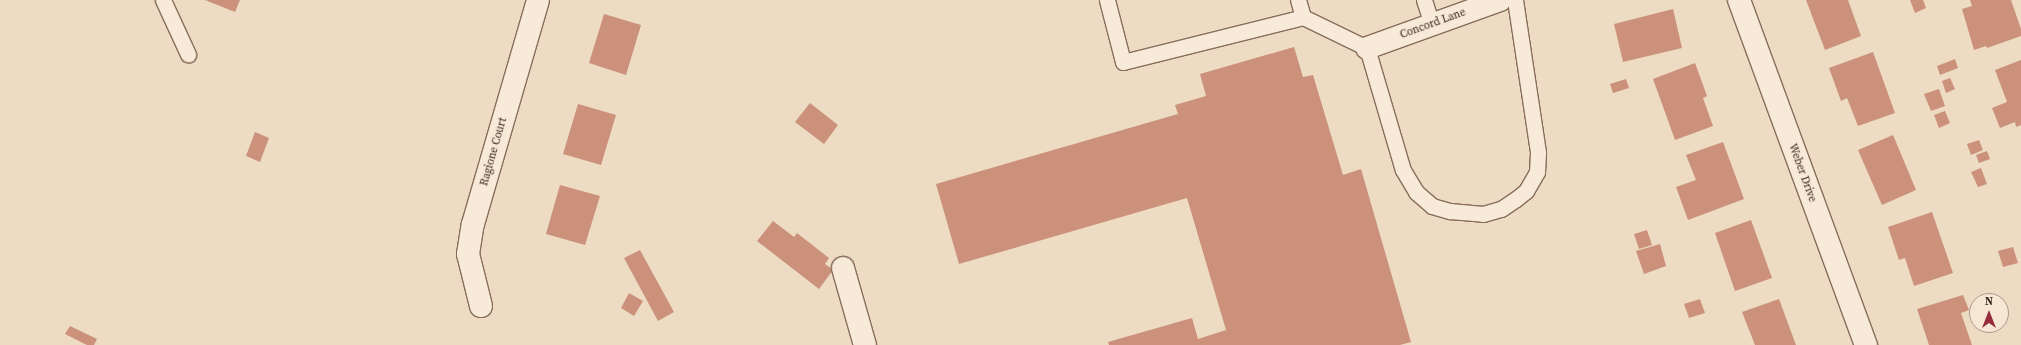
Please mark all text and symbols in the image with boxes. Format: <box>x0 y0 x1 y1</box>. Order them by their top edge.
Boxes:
street label: Concord Lane <box>1398 6 1468 42</box>
street label: Ragione Court <box>478 116 510 188</box>
street label: Weber Drive <box>1785 142 1819 204</box>
north arrow <box>1969 293 2009 333</box>
text: N <box>1985 294 1993 309</box>

